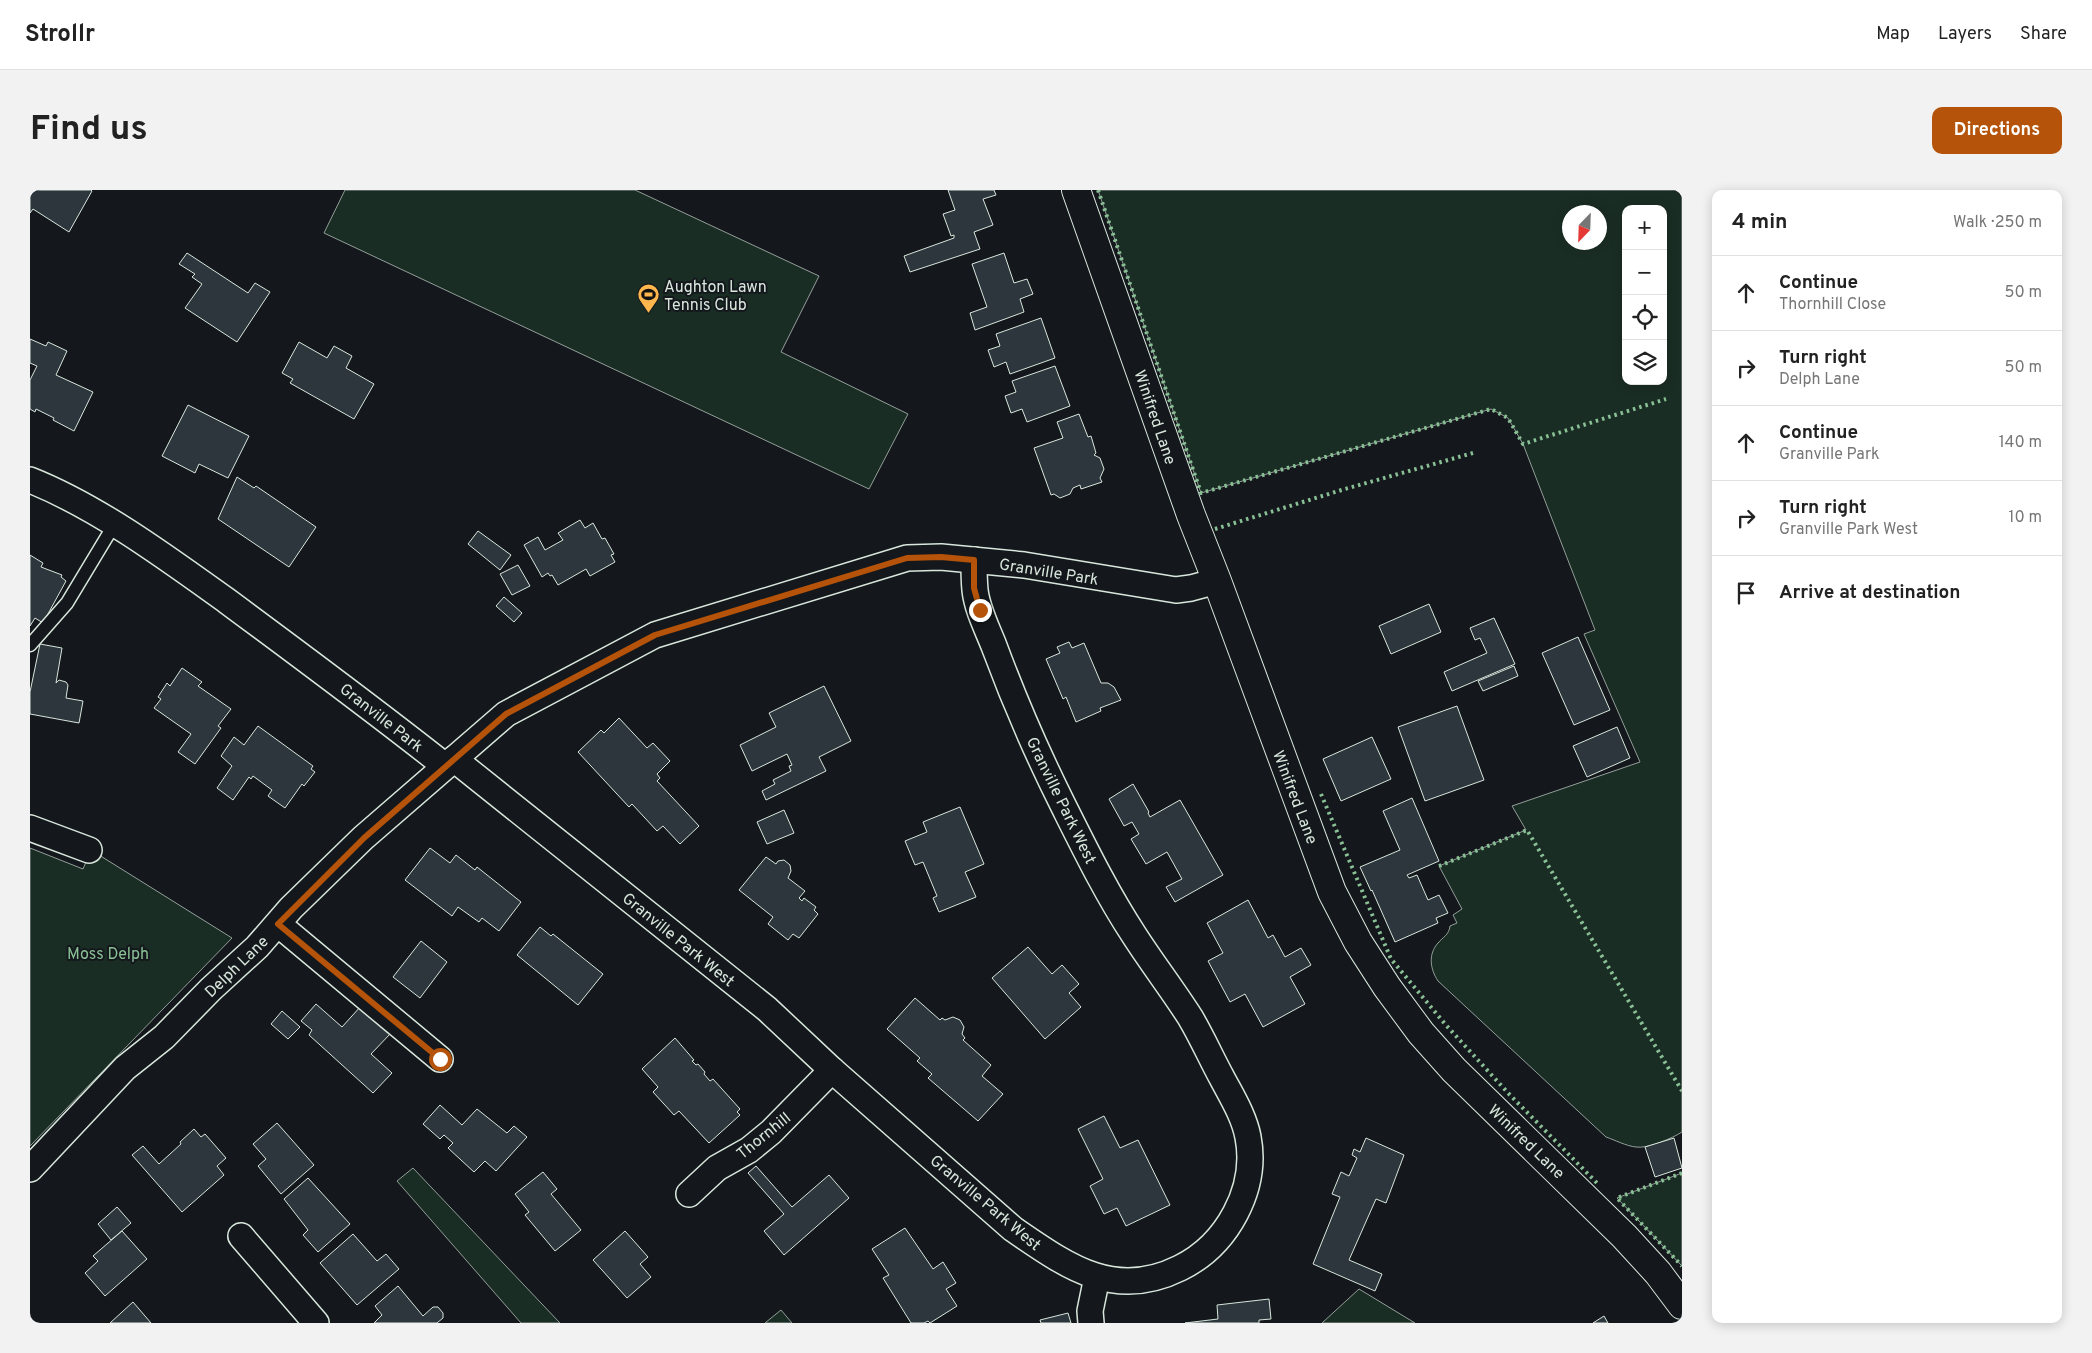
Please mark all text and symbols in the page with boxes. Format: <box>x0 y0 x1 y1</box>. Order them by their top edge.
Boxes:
text: Strollr <box>25 20 95 50</box>
text: Map <box>1876 23 1910 46</box>
text: Layers <box>1938 23 1992 46</box>
text: Share <box>2020 23 2067 46</box>
button: Directions <box>1932 107 2062 154</box>
text: Find us <box>30 108 148 152</box>
north arrow <box>1562 205 1607 250</box>
map controls <box>1622 205 1667 385</box>
button: + <box>1622 205 1667 250</box>
text: 4 min <box>1732 209 1788 236</box>
text: Walk · 250 m <box>1953 213 2042 233</box>
button: − <box>1622 250 1667 295</box>
text: Continue <box>1779 271 1858 295</box>
place label: Aughton Lawn Tennis Club <box>664 278 767 316</box>
icon: ahead <box>1732 279 1760 307</box>
sports icon: Aughton Lawn Tennis Club <box>636 283 660 314</box>
text: 50 m <box>2005 283 2042 303</box>
button: locate <box>1622 295 1667 340</box>
text: Thornhill Close <box>1779 295 1886 315</box>
button: layers <box>1622 340 1667 385</box>
text: Turn right <box>1779 346 1867 370</box>
icon: right <box>1732 354 1760 382</box>
text: 50 m <box>2005 358 2042 378</box>
street label: Winifred Lane <box>1129 368 1180 468</box>
text: Delph Lane <box>1779 370 1860 390</box>
text: Continue <box>1779 421 1858 445</box>
icon: ahead <box>1732 429 1760 457</box>
text: 140 m <box>1999 433 2042 453</box>
text: Granville Park <box>1779 445 1880 465</box>
text: Turn right <box>1779 496 1867 520</box>
icon: right <box>1732 504 1760 532</box>
text: 10 m <box>2008 508 2042 528</box>
text: Granville Park West <box>1779 520 1918 540</box>
street label: Granville Park <box>997 555 1100 591</box>
icon: arrive <box>1732 579 1760 607</box>
text: Arrive at destination <box>1779 581 1960 605</box>
route end <box>969 599 992 622</box>
street label: Granville Park <box>335 680 427 757</box>
street label: Granville Park West <box>1021 734 1100 868</box>
street label: Winifred Lane <box>1267 748 1321 847</box>
street label: Granville Park West <box>617 889 738 992</box>
street label: Delph Lane <box>201 932 273 1003</box>
park label: Moss Delph <box>67 945 149 965</box>
route start <box>429 1048 452 1071</box>
street label: Winifred Lane <box>1483 1101 1568 1184</box>
street label: Thornhill <box>733 1109 795 1164</box>
street label: Granville Park West <box>925 1151 1044 1256</box>

